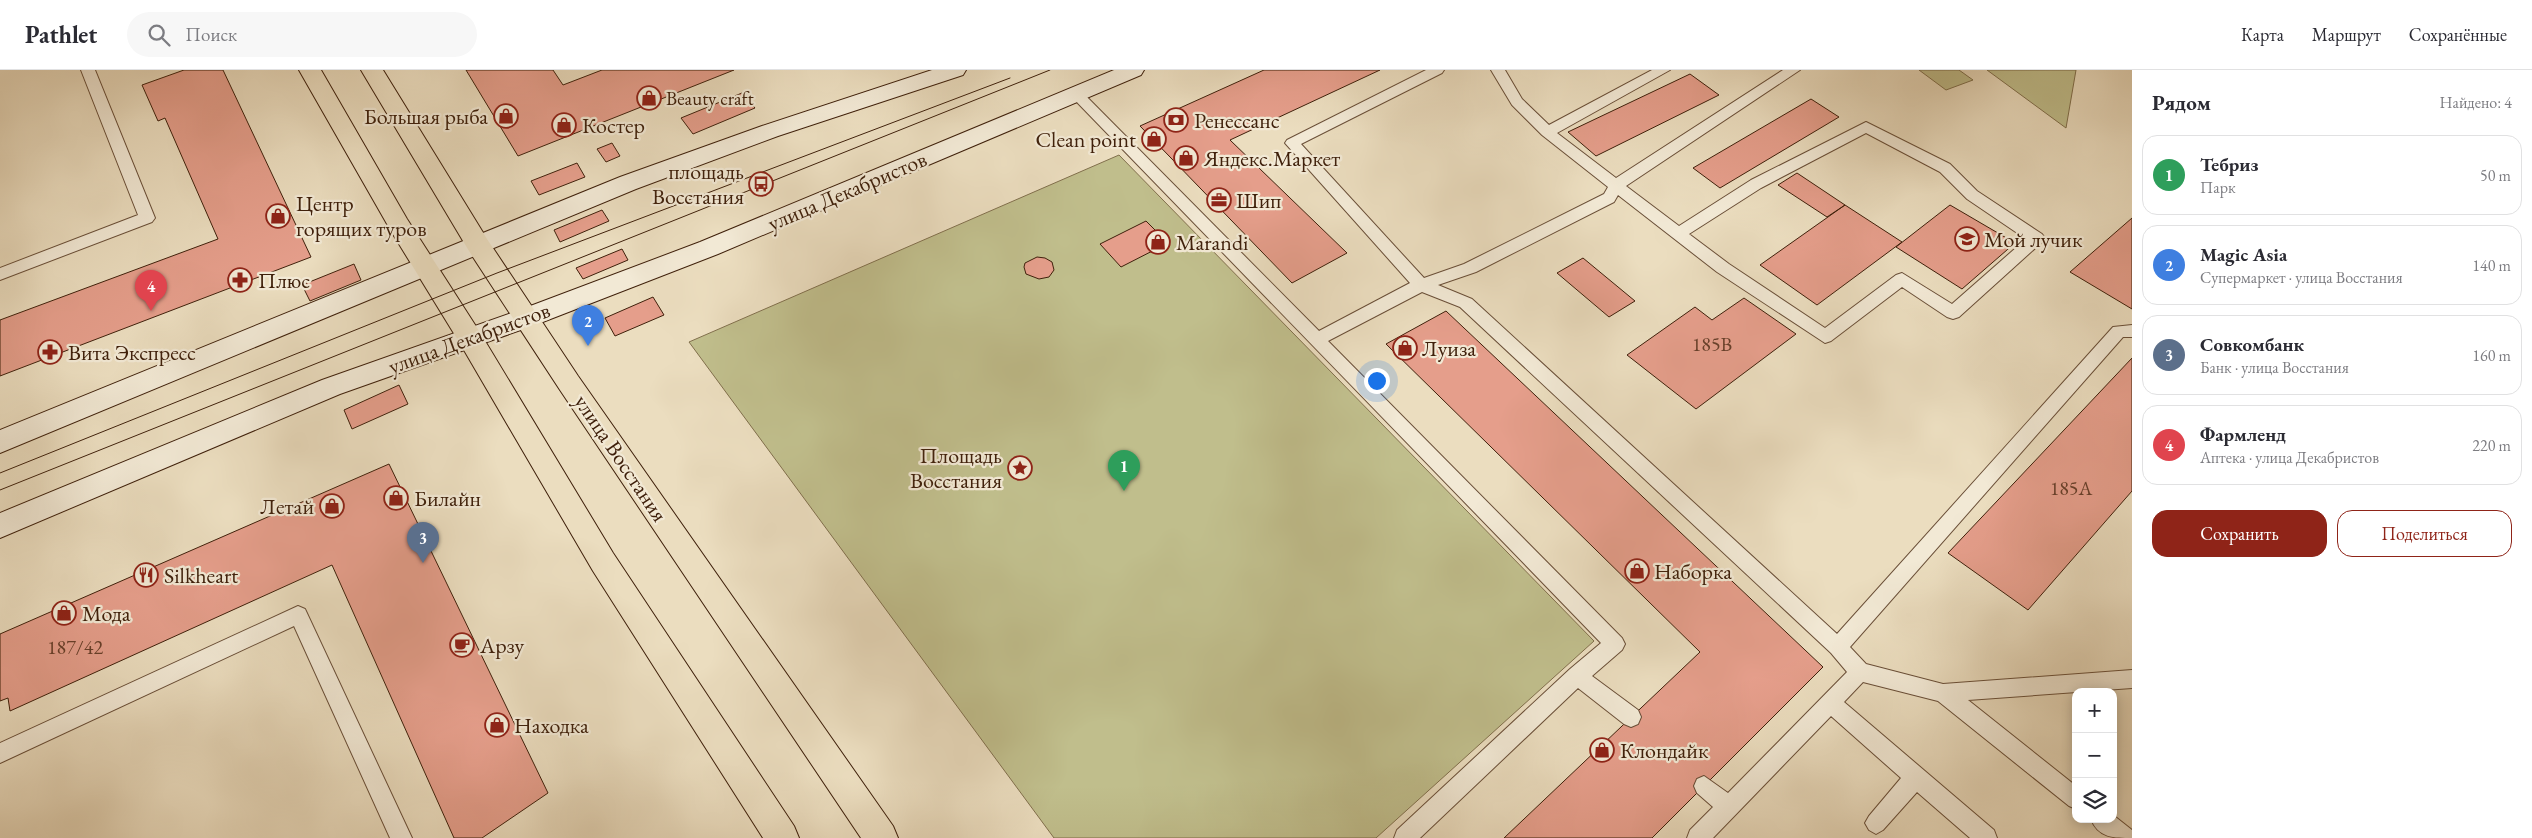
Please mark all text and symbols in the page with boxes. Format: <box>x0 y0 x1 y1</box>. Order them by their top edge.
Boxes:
search box <box>127 12 477 57</box>
text: Pathlet <box>25 19 97 50</box>
icon: search <box>145 21 173 49</box>
text: Поиск <box>185 22 237 47</box>
text: Карта <box>2241 23 2284 46</box>
text: Маршрут <box>2312 23 2381 46</box>
text: Сохранённые <box>2409 23 2507 46</box>
shop icon: Beauty craft <box>636 85 662 111</box>
place label: Beauty craft <box>666 86 754 111</box>
text: Рядом <box>2152 89 2211 116</box>
text: Найдено: 4 <box>2440 92 2512 113</box>
place label: Большая рыба <box>364 102 488 131</box>
shop icon: Большая рыба <box>493 103 519 129</box>
place label: Ренессанс <box>1194 106 1280 135</box>
bank icon: Ренессанс <box>1163 107 1189 133</box>
place label: Костер <box>582 111 645 140</box>
shop icon: Костер <box>551 112 577 138</box>
place label: Clean point <box>1036 125 1136 154</box>
shop icon: Clean point <box>1141 126 1167 152</box>
street label: улица Декабристов <box>763 144 931 238</box>
place label: Яндекс.Маркет <box>1203 144 1340 173</box>
shop icon: Яндекс.Маркет <box>1173 145 1199 171</box>
text: Тебриз <box>2200 152 2258 177</box>
place label: площадь Восстания <box>652 157 744 211</box>
text: 1 <box>2165 165 2173 186</box>
text: 50 m <box>2480 165 2511 186</box>
bus stop icon: площадь Восстания <box>748 171 774 197</box>
text: Парк <box>2200 177 2236 198</box>
place label: Шип <box>1236 186 1281 215</box>
office icon: Шип <box>1206 187 1232 213</box>
place label: Центр горящих туров <box>296 189 427 243</box>
shop icon: Центр горящих туров <box>265 203 291 229</box>
place label: Мой лучик <box>1984 225 2083 254</box>
school or university icon: Мой лучик <box>1954 226 1980 252</box>
place label: Marandi <box>1176 228 1248 257</box>
shop icon: Marandi <box>1145 229 1171 255</box>
text: Magic Asia <box>2200 242 2287 267</box>
text: 2 <box>2165 255 2173 276</box>
text: 140 m <box>2472 255 2511 276</box>
place label: Плюс <box>258 266 310 295</box>
pharmacy icon: Плюс <box>227 267 253 293</box>
text: Супермаркет · улица Восстания <box>2200 267 2403 288</box>
pin: 4 <box>135 270 167 311</box>
street label: улица Декабристов <box>384 295 554 381</box>
pin: 2 <box>572 305 604 346</box>
house number: 185В <box>1692 331 1732 357</box>
text: Совкомбанк <box>2200 332 2304 357</box>
place label: Луиза <box>1422 334 1476 363</box>
shop icon: Луиза <box>1392 335 1418 361</box>
place label: Вита Экспресс <box>68 338 196 367</box>
pharmacy icon: Вита Экспресс <box>37 339 63 365</box>
text: 3 <box>2165 345 2173 366</box>
text: 160 m <box>2472 345 2511 366</box>
text: Банк · улица Восстания <box>2200 357 2349 378</box>
your location <box>1364 368 1390 394</box>
street label: улица Восстания <box>568 389 674 527</box>
text: Фармленд <box>2200 422 2286 447</box>
text: 4 <box>2165 435 2173 456</box>
text: 220 m <box>2472 435 2511 456</box>
place label: Площадь Восстания <box>910 441 1002 495</box>
text: Аптека · улица Декабристов <box>2200 447 2379 468</box>
pin: 1 <box>1108 450 1140 491</box>
place icon: Площадь Восстания <box>1007 455 1033 481</box>
house number: 185А <box>2050 475 2092 501</box>
place label: Билайн <box>414 484 481 513</box>
shop icon: Билайн <box>383 485 409 511</box>
place label: Летай <box>260 492 314 521</box>
shop icon: Летай <box>319 493 345 519</box>
button: Сохранить <box>2152 510 2327 557</box>
button: Поделиться <box>2337 510 2512 557</box>
pin: 3 <box>407 522 439 563</box>
place label: Наборка <box>1654 557 1732 586</box>
shop icon: Наборка <box>1624 558 1650 584</box>
place label: Silkheart <box>164 561 238 590</box>
restaurant icon: Silkheart <box>133 562 159 588</box>
place label: Мода <box>82 599 131 628</box>
shop icon: Мода <box>51 600 77 626</box>
place label: Арзу <box>479 631 524 660</box>
cafe icon: Арзу <box>449 632 475 658</box>
house number: 187/42 <box>47 634 103 660</box>
map controls <box>2072 688 2117 823</box>
button: + <box>2072 688 2117 733</box>
place label: Находка <box>514 711 589 740</box>
shop icon: Находка <box>484 712 510 738</box>
button: − <box>2072 733 2117 778</box>
place label: Клондайк <box>1620 736 1709 765</box>
shop icon: Клондайк <box>1589 737 1615 763</box>
button: layers <box>2072 778 2117 823</box>

